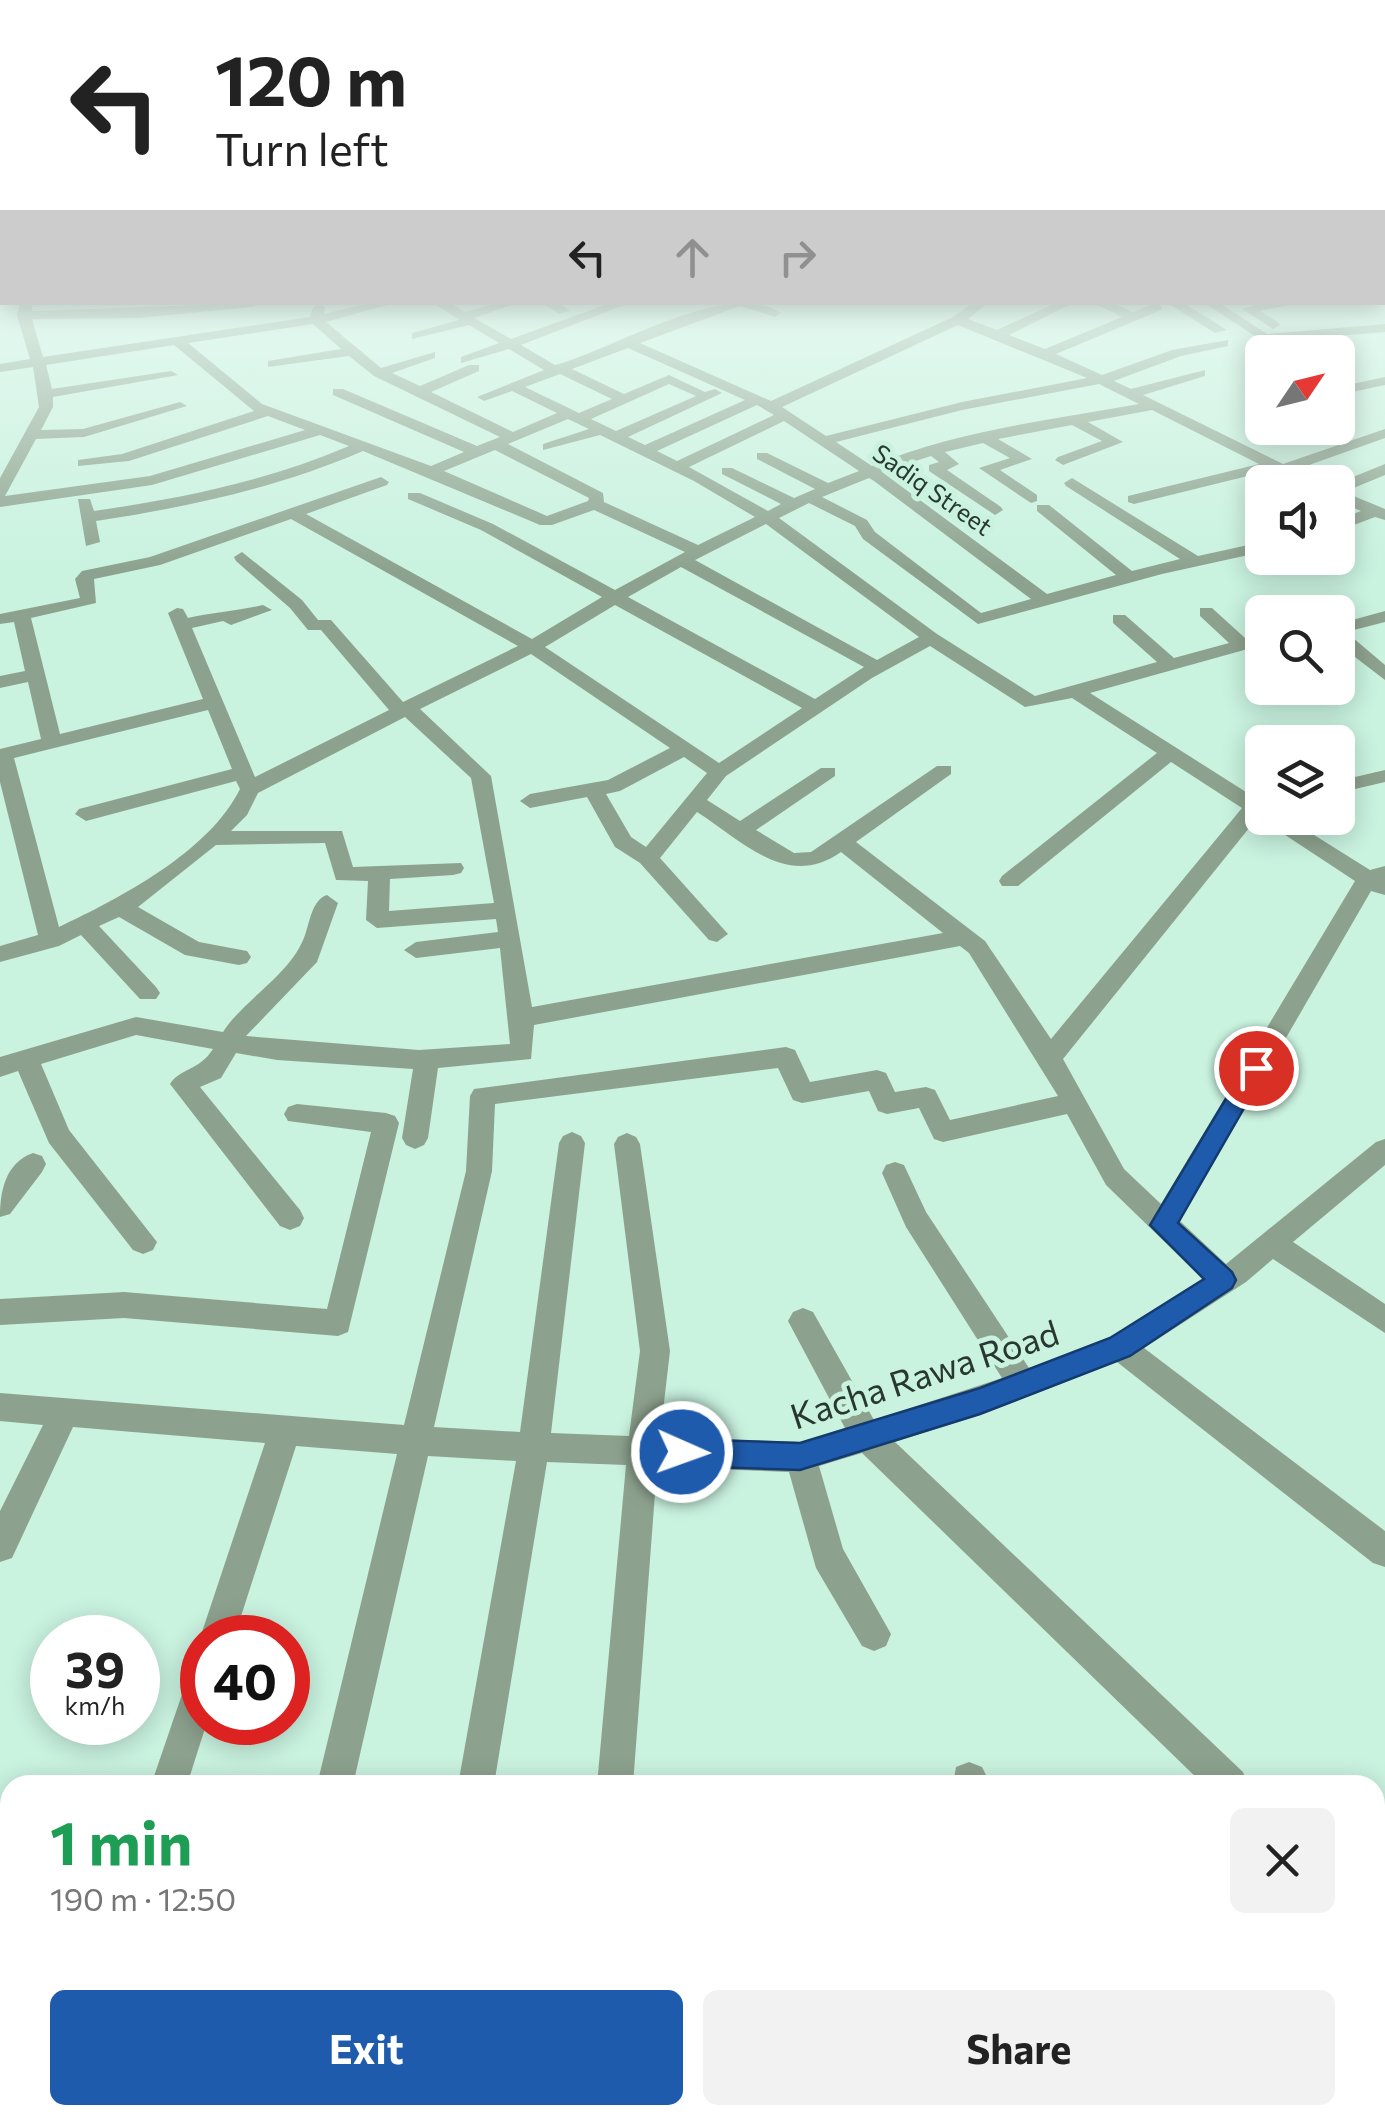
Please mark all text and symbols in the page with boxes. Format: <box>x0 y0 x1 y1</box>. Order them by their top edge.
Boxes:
text: 120 m <box>215 35 407 120</box>
icon: left <box>50 40 180 170</box>
text: Turn left <box>215 120 389 175</box>
icon: left <box>560 230 615 285</box>
icon: ahead <box>665 230 720 285</box>
icon: right <box>770 230 825 285</box>
north arrow <box>1245 335 1355 445</box>
map controls <box>1245 335 1355 835</box>
street label: Sadiq Street <box>868 437 998 541</box>
button: sound <box>1245 465 1355 575</box>
button: search <box>1245 595 1355 705</box>
button: layers <box>1245 725 1355 835</box>
pin <box>1214 1026 1299 1111</box>
icon: arrive <box>1229 1041 1284 1096</box>
street label: Kacha Rawa Road <box>784 1309 1064 1437</box>
position arrow <box>630 1400 734 1504</box>
speed limit sign: 40 <box>180 1615 310 1745</box>
text: 39 <box>65 1637 125 1698</box>
text: km/h <box>65 1690 125 1720</box>
text: 1 min <box>50 1804 192 1877</box>
button: close <box>1230 1808 1335 1913</box>
text: 190 m · 12:50 <box>50 1878 236 1918</box>
button: Exit <box>50 1990 683 2105</box>
button: Share <box>703 1990 1335 2105</box>

